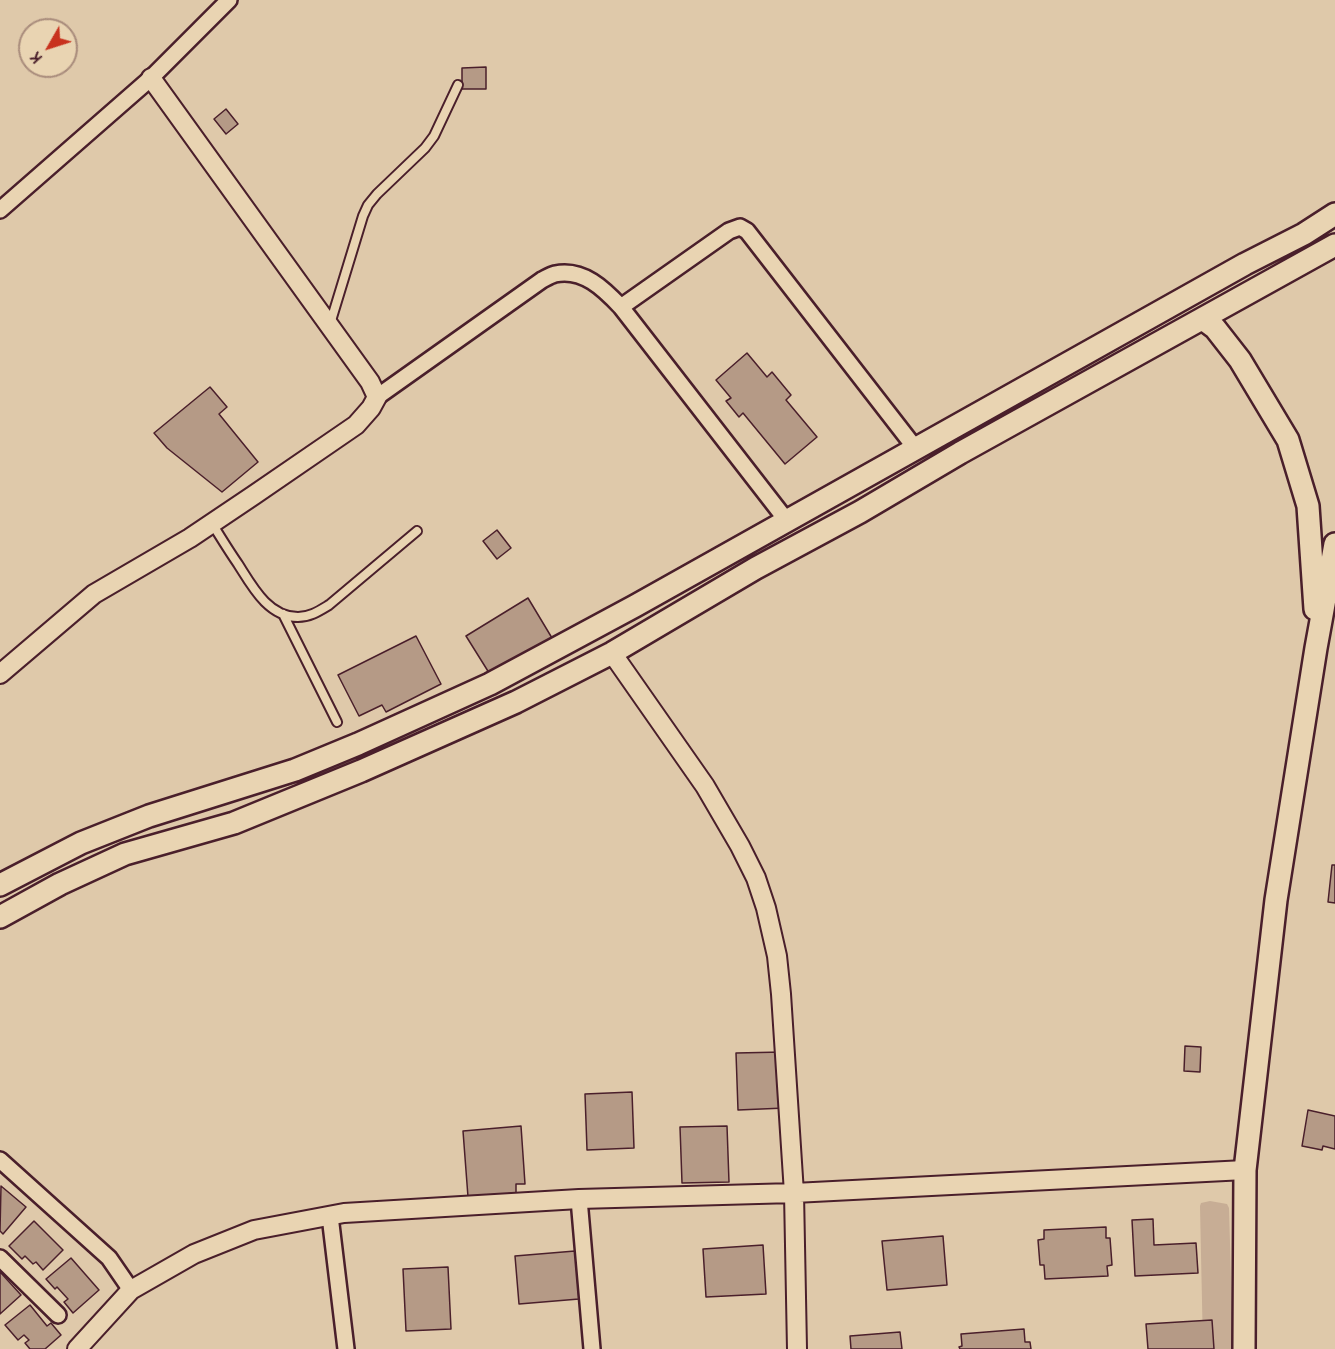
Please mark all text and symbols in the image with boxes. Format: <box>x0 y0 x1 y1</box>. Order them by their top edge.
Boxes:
north arrow <box>18 18 78 78</box>
text: K <box>24 48 47 68</box>

